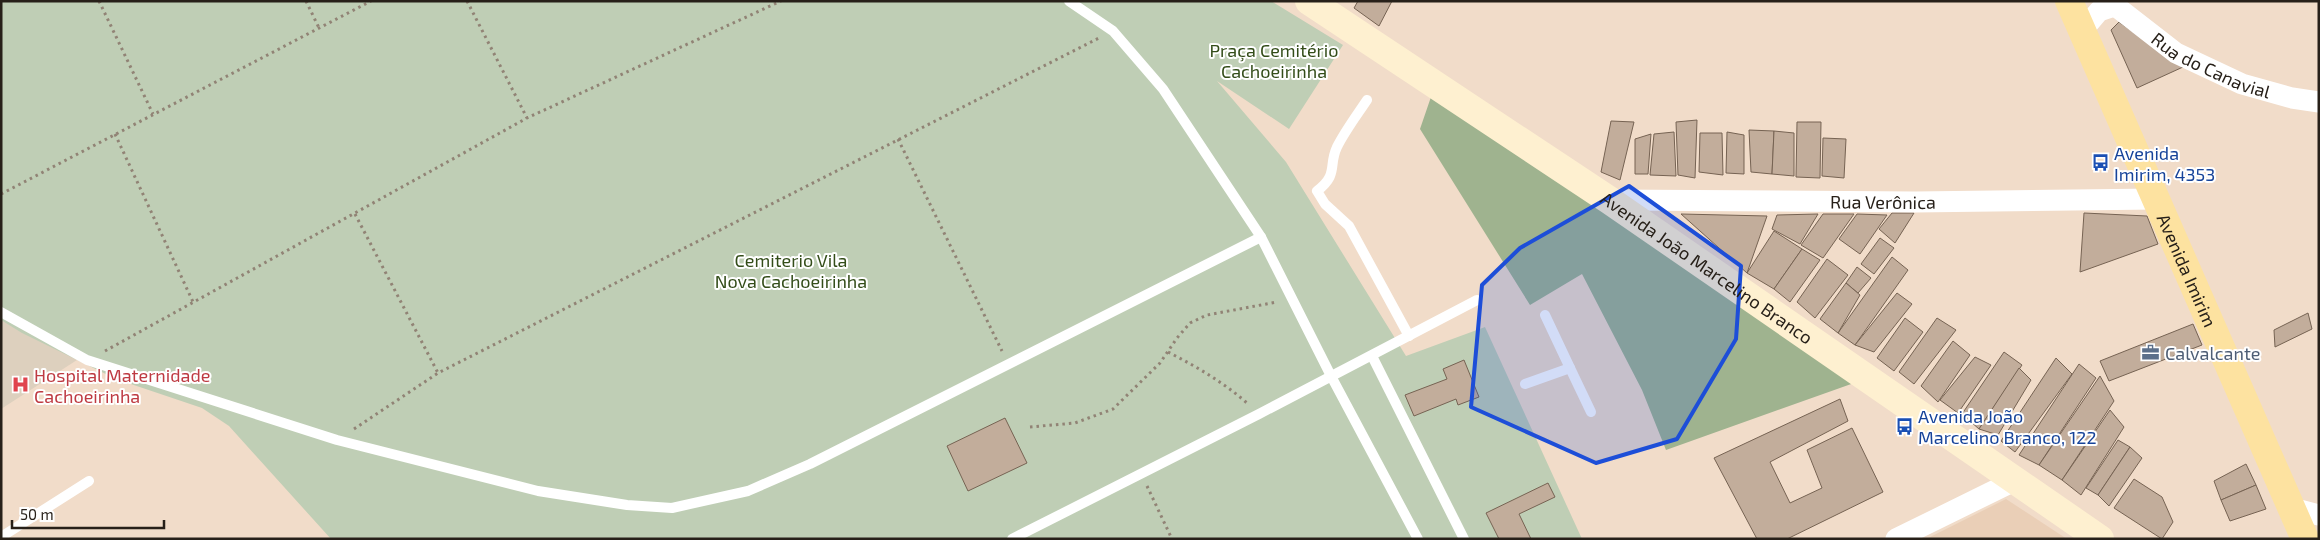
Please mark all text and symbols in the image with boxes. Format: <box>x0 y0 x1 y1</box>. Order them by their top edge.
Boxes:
street label: Rua do Canavial <box>2147 27 2274 103</box>
park label: Praça Cemitério Cachoeirinha <box>1209 39 1339 82</box>
place label: Avenida Imirim, 4353 <box>2114 142 2215 185</box>
bus stop icon: Avenida Imirim, 4353 <box>2090 153 2110 173</box>
street label: Avenida João Marcelino Branco <box>1597 187 1817 348</box>
street label: Rua Verônica <box>1830 190 1936 213</box>
street label: Avenida Imirim <box>2153 210 2222 330</box>
park label: Cemiterio Vila Nova Cachoeirinha <box>715 249 867 292</box>
place label: Calvalcante <box>2165 342 2260 364</box>
office icon: Calvalcante <box>2141 343 2161 363</box>
place label: Hospital Maternidade Cachoeirinha <box>34 364 210 407</box>
hospital icon: Hospital Maternidade Cachoeirinha <box>10 375 30 395</box>
place label: Avenida João Marcelino Branco, 122 <box>1918 405 2097 448</box>
bus stop icon: Avenida João Marcelino Branco, 122 <box>1894 416 1914 436</box>
scale bar <box>12 498 165 530</box>
text: 50 m <box>20 505 54 523</box>

